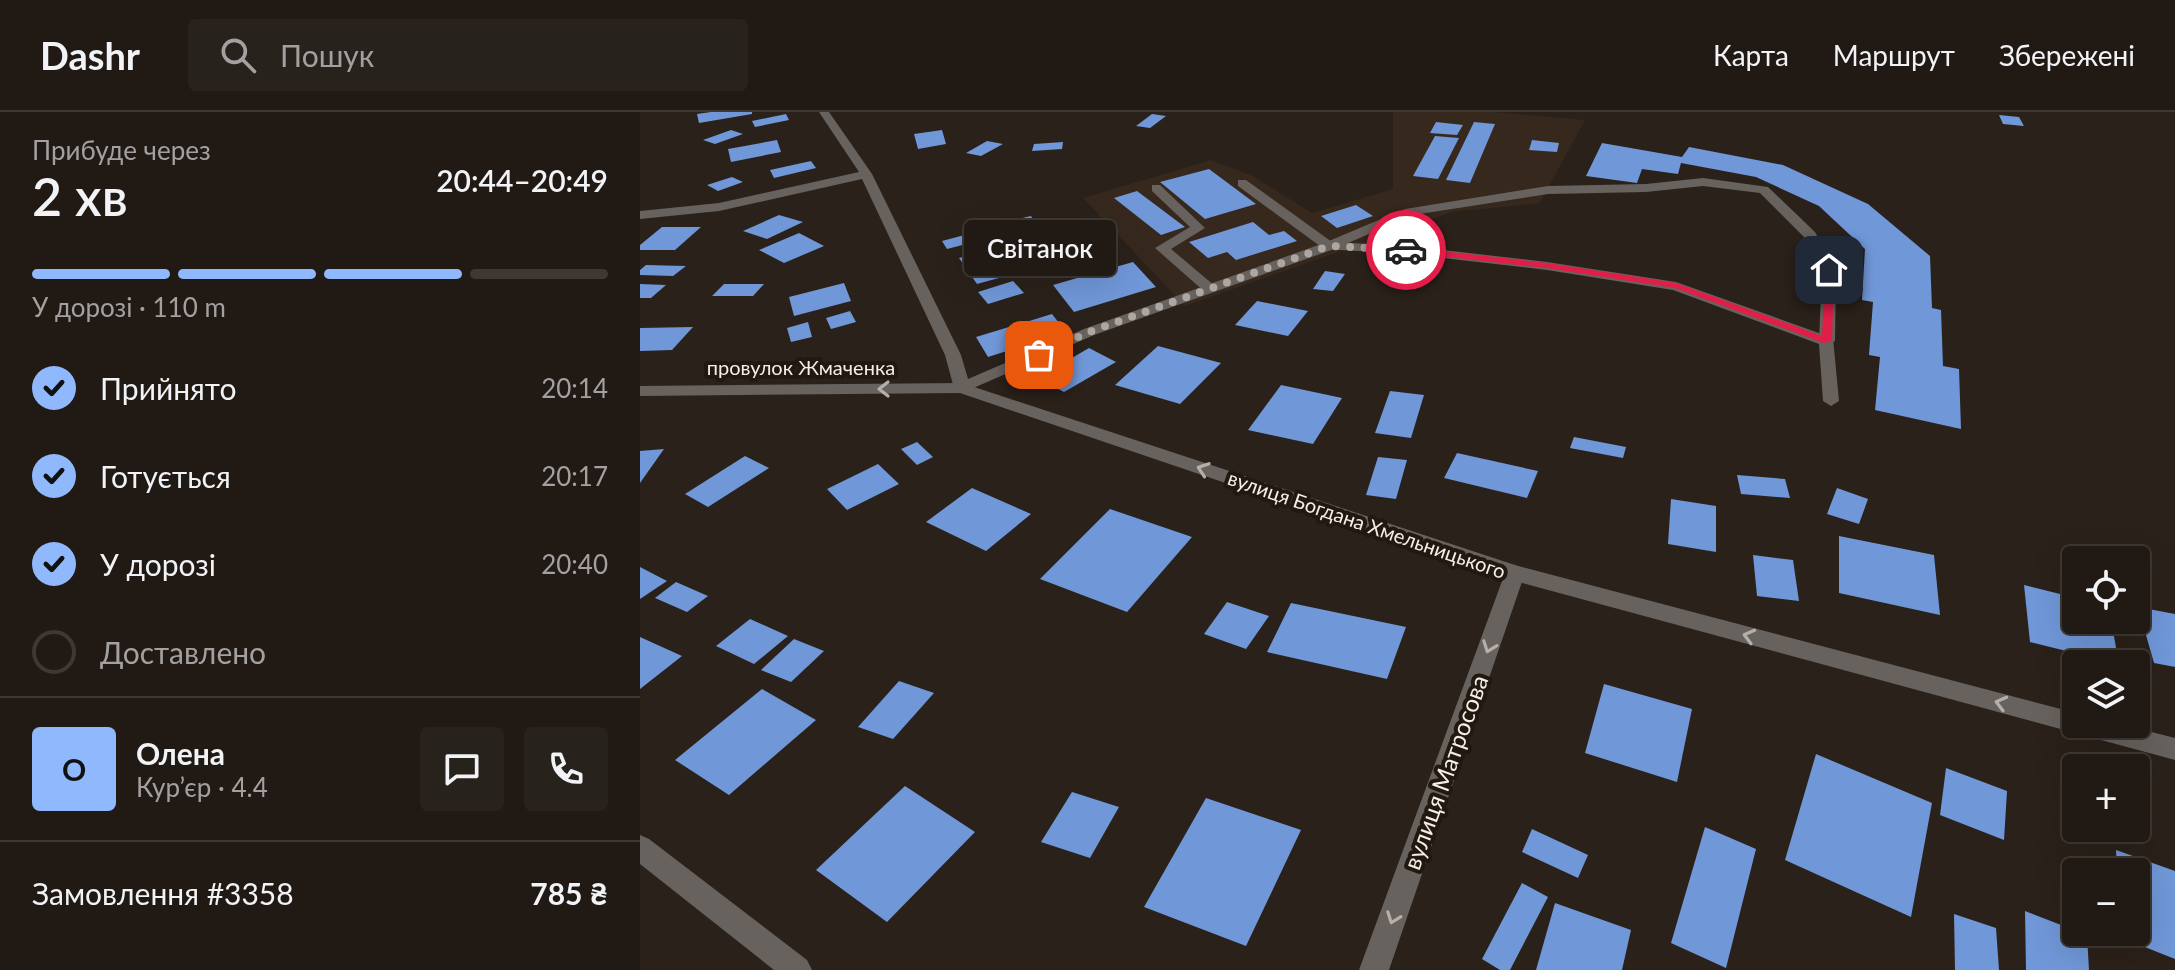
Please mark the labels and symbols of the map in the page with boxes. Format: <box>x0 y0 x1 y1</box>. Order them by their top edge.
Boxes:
courier <box>1366 210 1446 290</box>
callout: Світанок <box>963 219 1115 275</box>
pin <box>1795 236 1863 304</box>
pin <box>1005 321 1073 389</box>
street label: провулок Жмаченка <box>707 355 895 379</box>
one-way arrow <box>877 380 890 398</box>
one-way arrow <box>1196 462 1210 478</box>
street label: вулиця Богдана Хмельницького <box>1225 465 1509 583</box>
one-way arrow <box>1743 628 1757 645</box>
one-way arrow <box>1483 639 1499 653</box>
street label: вулиця Матросова <box>1396 671 1494 873</box>
one-way arrow <box>1994 695 2008 712</box>
one-way arrow <box>1386 910 1402 924</box>

